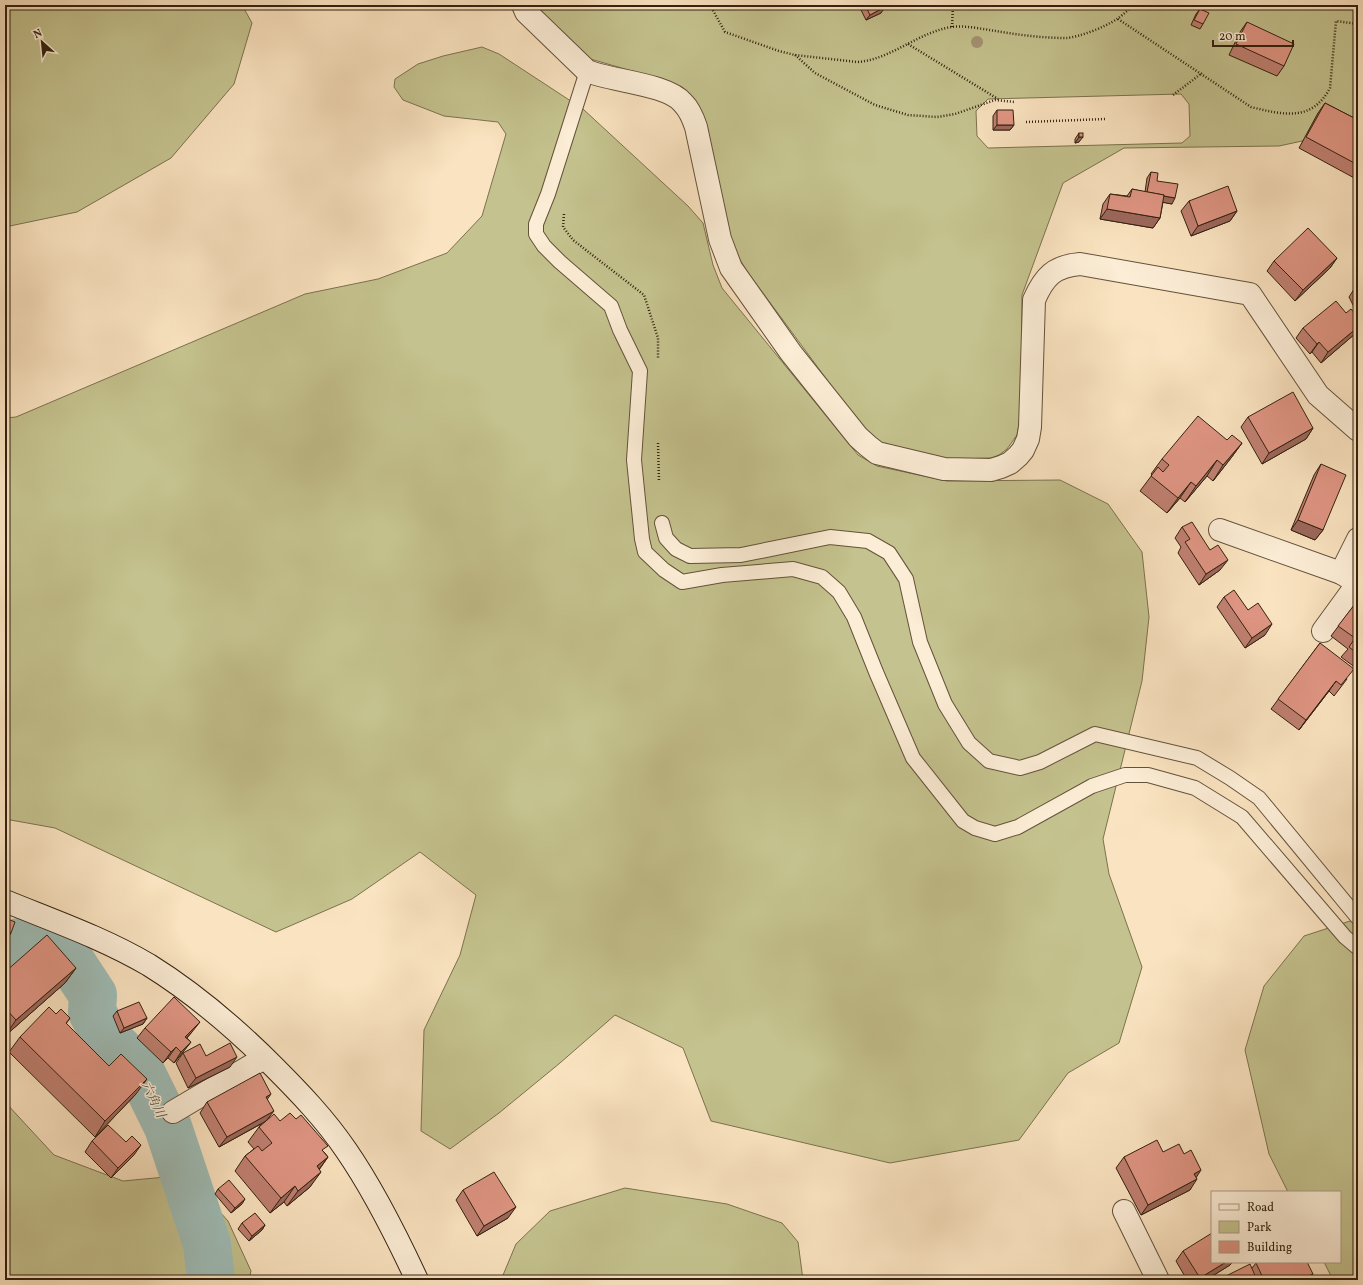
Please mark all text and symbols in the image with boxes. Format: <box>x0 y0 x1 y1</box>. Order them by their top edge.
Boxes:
north arrow <box>22 22 62 62</box>
scale bar <box>1213 22 1293 48</box>
text: N <box>31 26 45 43</box>
text: 20 m <box>1219 29 1246 45</box>
water label: 六角川 <box>136 1078 170 1123</box>
legend <box>1211 1191 1341 1263</box>
text: Road <box>1247 1200 1274 1216</box>
text: Park <box>1247 1220 1272 1236</box>
text: Building <box>1247 1240 1292 1256</box>

